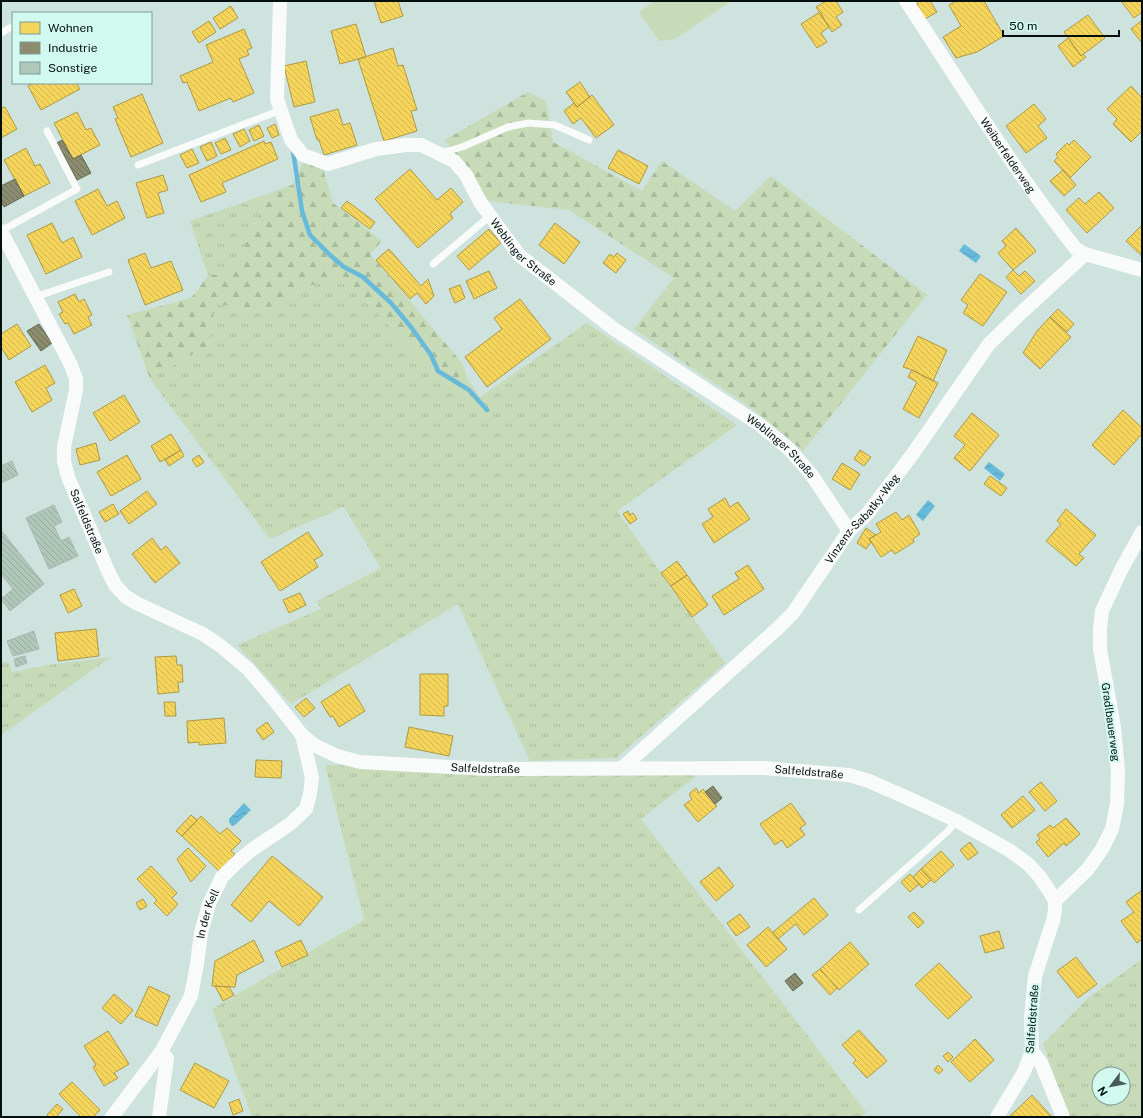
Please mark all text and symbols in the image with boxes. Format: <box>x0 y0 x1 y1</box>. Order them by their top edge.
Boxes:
legend <box>12 12 152 84</box>
scale bar <box>1003 12 1119 38</box>
text: 50 m <box>1009 19 1037 33</box>
text: Wohnen <box>48 21 93 35</box>
text: Industrie <box>48 41 98 55</box>
text: Sonstige <box>48 61 98 75</box>
street label: Weiberfelderweg <box>978 115 1038 195</box>
street label: Weblinger Straße <box>488 216 559 288</box>
street label: Weblinger Straße <box>744 412 818 480</box>
street label: Vinzenz-Sabatky-Weg <box>823 471 902 566</box>
street label: Salfeldstraße <box>68 487 106 556</box>
street label: Gradlbauerweg <box>1100 682 1122 762</box>
street label: Salfeldstraße <box>450 761 520 775</box>
street label: Salfeldstraße <box>774 763 844 781</box>
street label: In der Kell <box>194 887 221 939</box>
street label: Salfeldstraße <box>1024 984 1040 1054</box>
north arrow <box>1091 1066 1131 1106</box>
text: N <box>1095 1084 1110 1098</box>

